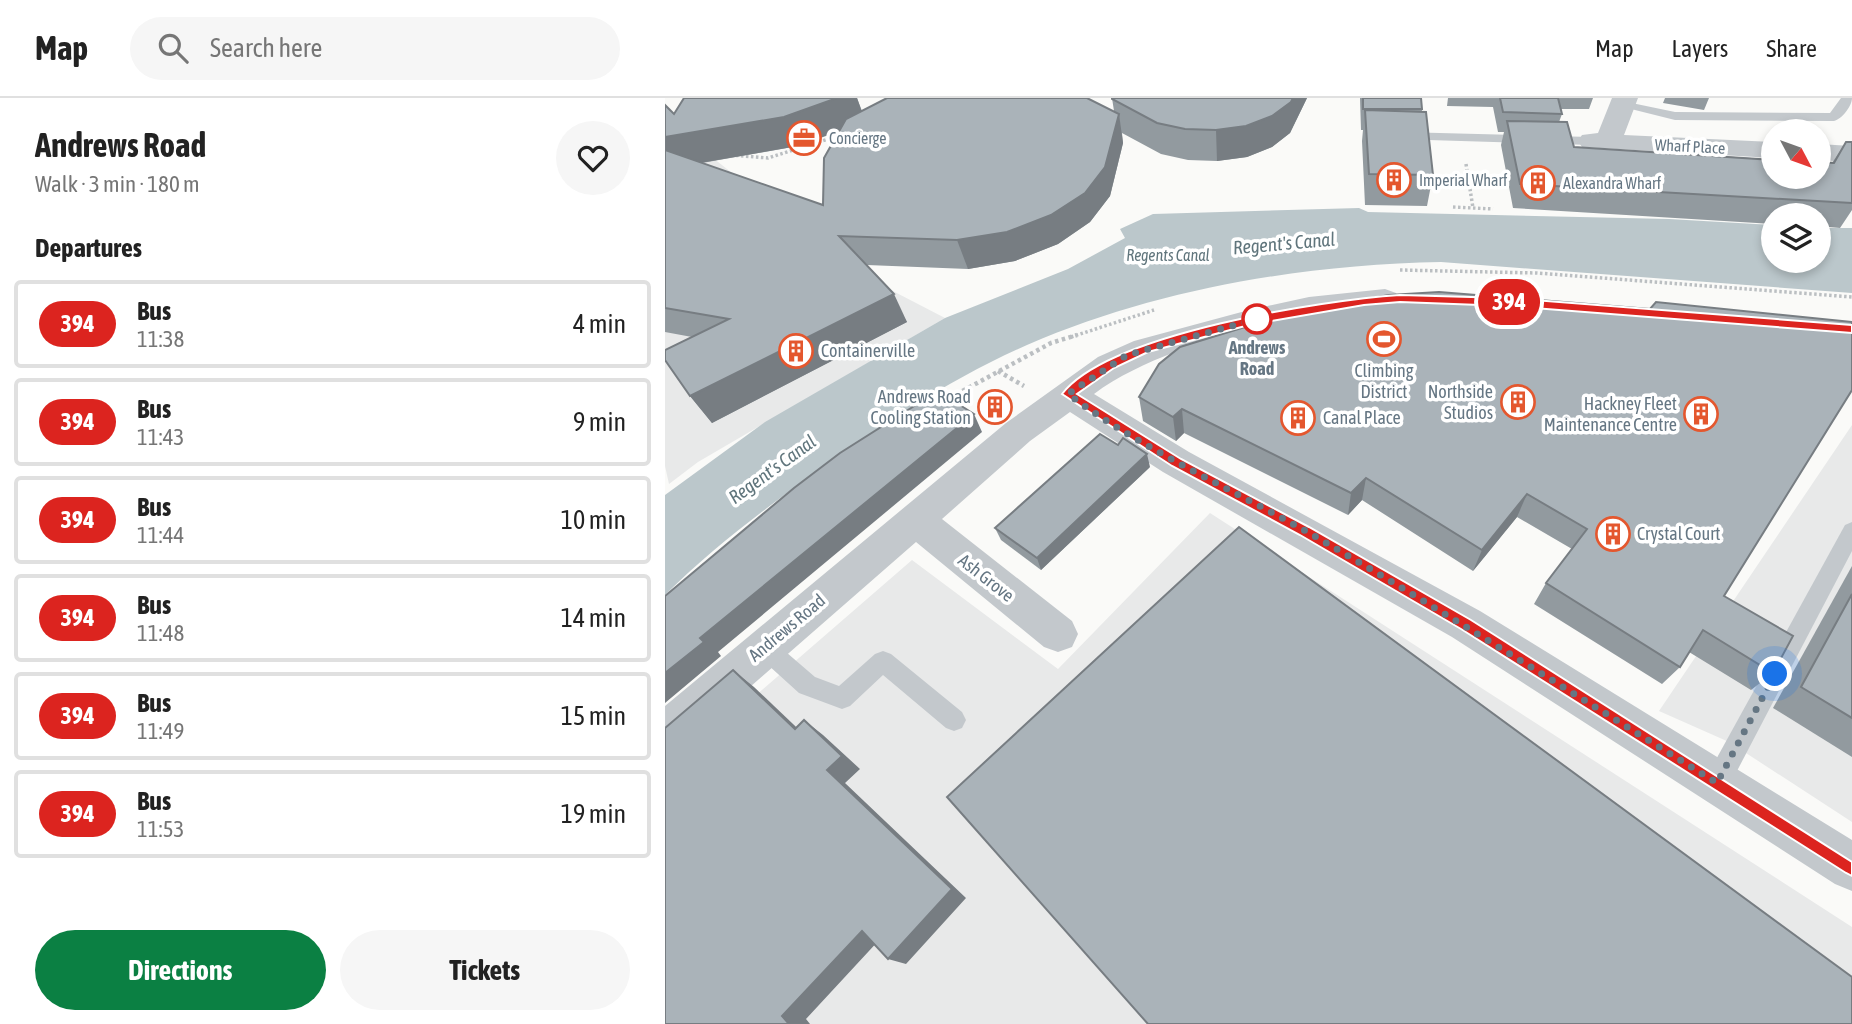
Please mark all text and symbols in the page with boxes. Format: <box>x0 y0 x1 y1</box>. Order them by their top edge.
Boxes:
search box <box>130 17 620 80</box>
text: Map <box>35 29 88 67</box>
icon: search <box>154 29 192 67</box>
text: Search here <box>210 33 322 63</box>
text: Map <box>1595 35 1634 62</box>
text: Layers <box>1672 35 1728 62</box>
text: Share <box>1766 35 1817 62</box>
office icon: Concierge <box>785 119 823 157</box>
north arrow <box>1761 119 1831 189</box>
map controls <box>1761 119 1831 273</box>
button: heart <box>556 121 630 195</box>
text: Andrews Road <box>35 126 206 164</box>
place label: Concierge <box>829 129 886 148</box>
street label: Wharf Place <box>1654 135 1726 157</box>
building icon: Imperial Wharf <box>1375 161 1413 199</box>
building icon: Alexandra Wharf <box>1519 164 1557 202</box>
text: Walk · 3 min · 180 m <box>35 171 199 197</box>
place label: Imperial Wharf <box>1419 171 1508 190</box>
place label: Alexandra Wharf <box>1563 174 1662 192</box>
button: layers <box>1761 203 1831 273</box>
water label: Regent's Canal <box>1232 228 1336 258</box>
text: Departures <box>35 233 142 263</box>
water label: Regents Canal <box>1126 246 1210 265</box>
line badge: 394 <box>1469 279 1549 325</box>
text: 394 <box>1492 288 1526 315</box>
text: Bus <box>137 296 171 326</box>
marker: Andrews Road <box>1242 304 1272 334</box>
text: 4 min <box>573 309 626 339</box>
text: 394 <box>61 310 94 337</box>
sports icon: Climbing District <box>1365 320 1403 358</box>
text: 11:38 <box>137 326 184 352</box>
building icon: Containerville <box>777 332 815 370</box>
place label: Andrews Road <box>1228 337 1286 379</box>
place label: Containerville <box>821 340 915 361</box>
place label: Climbing District <box>1354 360 1414 402</box>
place label: Northside Studios <box>1428 381 1493 423</box>
building icon: Northside Studios <box>1499 383 1537 421</box>
place label: Andrews Road Cooling Station <box>871 386 971 428</box>
building icon: Andrews Road Cooling Station <box>976 388 1014 426</box>
place label: Hackney Fleet Maintenance Centre <box>1544 393 1677 435</box>
text: Bus <box>137 394 171 424</box>
building icon: Hackney Fleet Maintenance Centre <box>1682 395 1720 433</box>
building icon: Canal Place <box>1279 399 1317 437</box>
text: 9 min <box>573 407 626 437</box>
place label: Canal Place <box>1323 407 1401 428</box>
text: 394 <box>61 408 94 435</box>
text: 11:43 <box>137 424 184 450</box>
water label: Regent's Canal <box>724 430 820 508</box>
text: Bus <box>137 492 171 522</box>
text: 10 min <box>561 505 626 535</box>
text: 394 <box>61 506 94 533</box>
building icon: Crystal Court <box>1594 515 1632 553</box>
text: 11:44 <box>137 522 184 548</box>
place label: Crystal Court <box>1637 523 1721 544</box>
street label: Ash Grove <box>954 549 1018 606</box>
text: Bus <box>137 590 171 620</box>
street label: Andrews Road <box>744 590 829 666</box>
text: 14 min <box>561 603 626 633</box>
text: 394 <box>61 604 94 631</box>
text: 11:48 <box>137 620 184 646</box>
your location <box>1757 656 1792 691</box>
text: Bus <box>137 688 171 718</box>
text: 15 min <box>561 701 626 731</box>
text: 394 <box>61 702 94 729</box>
text: 11:49 <box>137 718 184 744</box>
text: Bus <box>137 786 171 816</box>
text: 19 min <box>561 799 626 829</box>
text: 394 <box>61 800 94 827</box>
text: 11:53 <box>137 816 184 842</box>
button: Directions <box>35 930 326 1010</box>
button: Tickets <box>340 930 630 1010</box>

